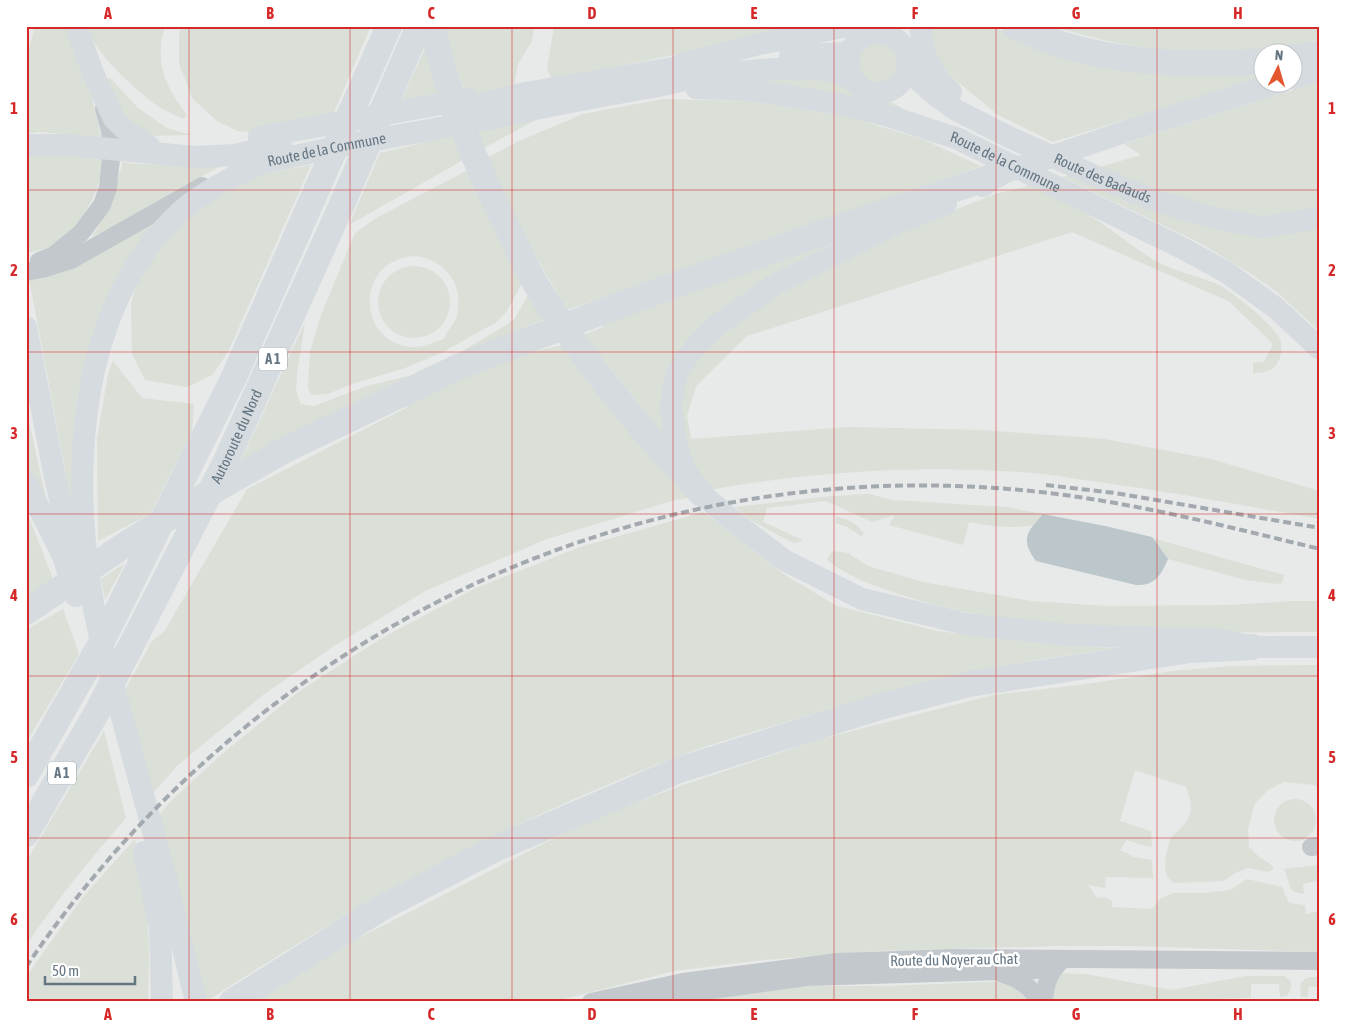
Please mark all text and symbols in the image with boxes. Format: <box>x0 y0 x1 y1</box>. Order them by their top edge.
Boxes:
text: A <box>103 4 112 22</box>
text: B <box>266 4 274 22</box>
text: C <box>427 4 435 22</box>
text: D <box>588 4 597 22</box>
text: E <box>751 4 758 22</box>
text: F <box>912 4 919 22</box>
text: G <box>1072 4 1081 22</box>
text: H <box>1233 4 1243 22</box>
north arrow <box>1254 42 1304 92</box>
text: N <box>1274 47 1284 63</box>
text: 1 <box>10 99 18 117</box>
text: 1 <box>1328 99 1336 117</box>
street label: Route de la Commune <box>948 128 1064 196</box>
street label: Route de la Commune <box>266 129 387 170</box>
street label: Route des Badauds <box>1051 149 1154 206</box>
text: 2 <box>10 261 18 279</box>
text: 2 <box>1328 261 1336 279</box>
road number: A 1 <box>259 348 287 370</box>
street label: Autoroute du Nord <box>207 387 265 486</box>
text: 3 <box>10 424 18 442</box>
text: 3 <box>1328 424 1336 442</box>
text: 4 <box>9 586 18 604</box>
text: 4 <box>1327 586 1336 604</box>
text: 5 <box>10 748 18 766</box>
text: 5 <box>1328 748 1336 766</box>
road number: A 1 <box>48 761 76 784</box>
text: 6 <box>10 910 18 928</box>
text: 6 <box>1328 910 1336 928</box>
street label: Route du Noyer au Chat <box>890 950 1018 969</box>
scale bar <box>45 953 135 985</box>
text: 50 m <box>52 962 79 979</box>
text: A <box>103 1005 112 1023</box>
text: B <box>266 1005 274 1023</box>
text: C <box>427 1005 435 1023</box>
text: D <box>588 1005 597 1023</box>
text: E <box>751 1005 758 1023</box>
text: F <box>912 1005 919 1023</box>
text: G <box>1072 1005 1081 1023</box>
text: H <box>1233 1005 1243 1023</box>

